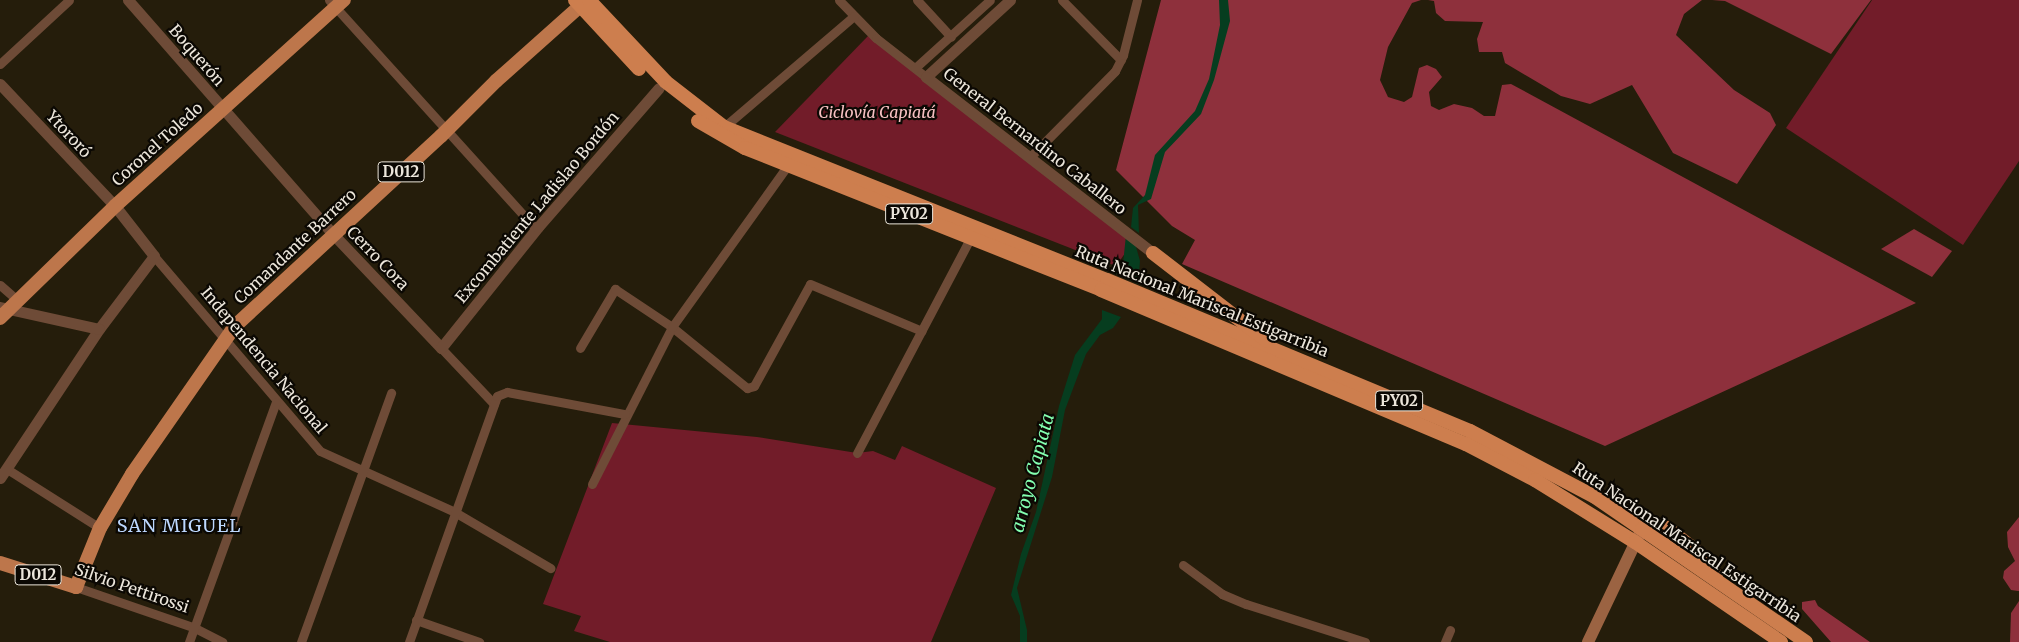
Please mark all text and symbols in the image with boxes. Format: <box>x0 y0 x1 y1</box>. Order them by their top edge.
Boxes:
street label: Boquerón <box>165 20 229 90</box>
street label: General Bernardino Caballero <box>940 64 1130 218</box>
street label: Coronel Toledo <box>108 98 206 190</box>
park label: Ciclovía Capiatá <box>818 102 936 122</box>
street label: Ytororó <box>43 107 95 161</box>
street label: Excombatiente Ladislao Bordón <box>451 107 623 307</box>
road number: D012 <box>377 160 425 184</box>
street label: Comandante Barrero <box>230 185 360 307</box>
road number: PY02 <box>884 202 934 226</box>
street label: Cerro Cora <box>343 222 413 294</box>
street label: Ruta Nacional Mariscal Estigarribia <box>1072 241 1332 361</box>
street label: Independencia Nacional <box>197 283 331 437</box>
road number: PY02 <box>1374 388 1424 414</box>
water label: arroyo Capiata <box>1007 411 1059 535</box>
street label: Ruta Nacional Mariscal Estigarribia <box>1569 458 1805 626</box>
district label: SAN MIGUEL <box>115 515 243 537</box>
street label: Silvio Pettirossi <box>72 559 192 617</box>
road number: D012 <box>14 562 62 588</box>

